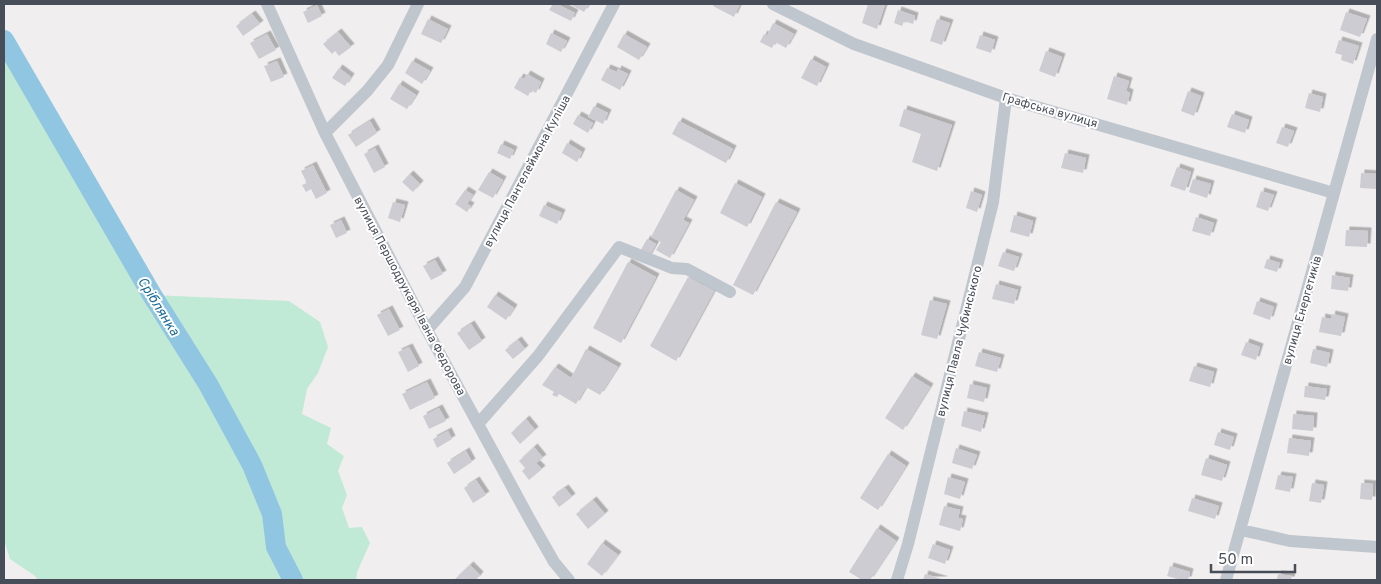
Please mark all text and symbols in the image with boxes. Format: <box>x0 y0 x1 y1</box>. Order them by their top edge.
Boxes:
street label: Графська вулиця <box>1000 90 1099 132</box>
street label: вулиця Пантелеймона Куліша <box>481 93 575 250</box>
street label: вулиця Першодрукаря Івана Федорова <box>350 194 469 399</box>
street label: вулиця Енергетиків <box>1280 254 1326 367</box>
street label: вулиця Павла Чубинського <box>933 264 987 418</box>
water label: Сріблянка <box>133 274 183 340</box>
scale bar <box>1211 542 1295 574</box>
text: 50 m <box>1218 551 1253 570</box>

